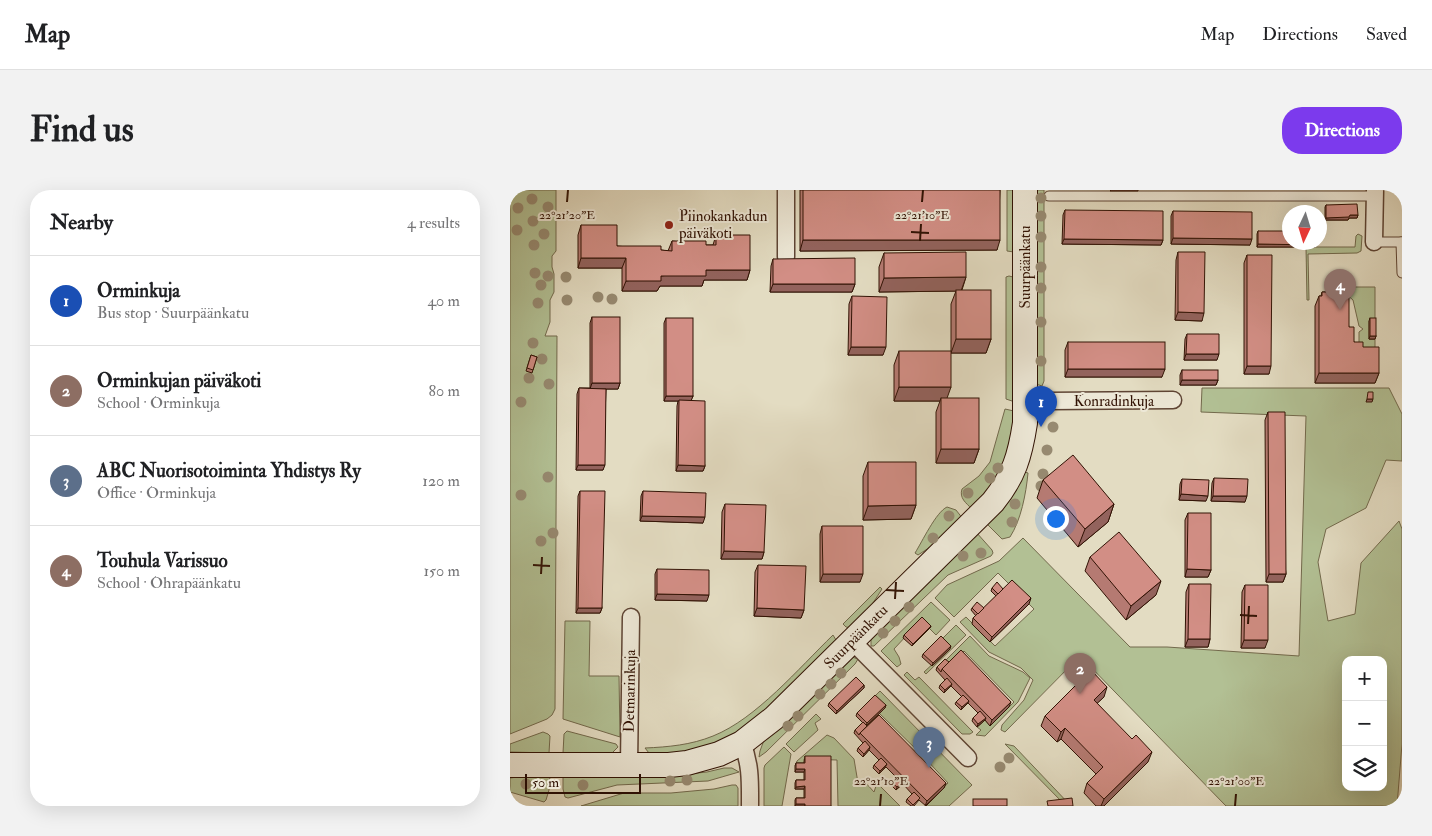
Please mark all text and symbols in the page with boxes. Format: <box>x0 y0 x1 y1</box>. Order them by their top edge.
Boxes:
text: Map <box>25 19 70 50</box>
text: Map <box>1201 23 1234 46</box>
text: Directions <box>1262 23 1338 46</box>
text: Saved <box>1366 23 1407 46</box>
button: Directions <box>1282 107 1402 154</box>
text: Find us <box>30 108 134 152</box>
north arrow <box>1282 205 1327 250</box>
place label: Piinokankadun päiväkoti <box>678 207 768 244</box>
text: 22°21'20"E <box>539 208 595 223</box>
text: 22°21'10"E <box>895 208 949 223</box>
text: Nearby <box>50 209 113 236</box>
text: 4 results <box>407 213 460 233</box>
marker: Piinokankadun päiväkoti <box>663 219 675 231</box>
street label: Suurpäänkatu <box>1016 225 1036 308</box>
pin: 4 <box>1324 269 1356 310</box>
text: Orminkuja <box>97 279 180 303</box>
text: 1 <box>63 291 69 311</box>
text: 40 m <box>427 291 460 311</box>
text: Bus stop · Suurpäänkatu <box>97 303 249 323</box>
text: Orminkujan päiväkoti <box>97 369 261 393</box>
text: 2 <box>62 381 70 401</box>
text: 80 m <box>429 381 460 401</box>
pin: 1 <box>1025 386 1057 427</box>
street label: Konradinkuja <box>1074 392 1155 411</box>
text: School · Orminkuja <box>97 393 220 413</box>
text: ABC Nuorisotoiminta Yhdistys Ry <box>97 459 361 483</box>
text: 3 <box>63 471 69 491</box>
text: 120 m <box>422 471 460 491</box>
text: Office · Orminkuja <box>97 483 216 503</box>
your location <box>1043 506 1069 532</box>
text: Touhula Varissuo <box>97 549 228 573</box>
text: 4 <box>62 561 70 581</box>
text: 150 m <box>423 561 460 581</box>
text: School · Ohrapäänkatu <box>97 573 241 593</box>
street label: Suurpäänkatu <box>820 601 893 674</box>
street label: Detmarinkuja <box>620 649 640 733</box>
pin: 2 <box>1064 653 1096 694</box>
map controls <box>1342 656 1387 791</box>
button: + <box>1342 656 1387 701</box>
button: − <box>1342 701 1387 746</box>
pin: 3 <box>913 727 945 768</box>
button: layers <box>1342 746 1387 791</box>
scale bar <box>525 771 641 794</box>
text: 50 m <box>532 774 559 791</box>
text: 22°21'10"E <box>854 774 908 789</box>
text: 22°21'00"E <box>1208 774 1264 789</box>

